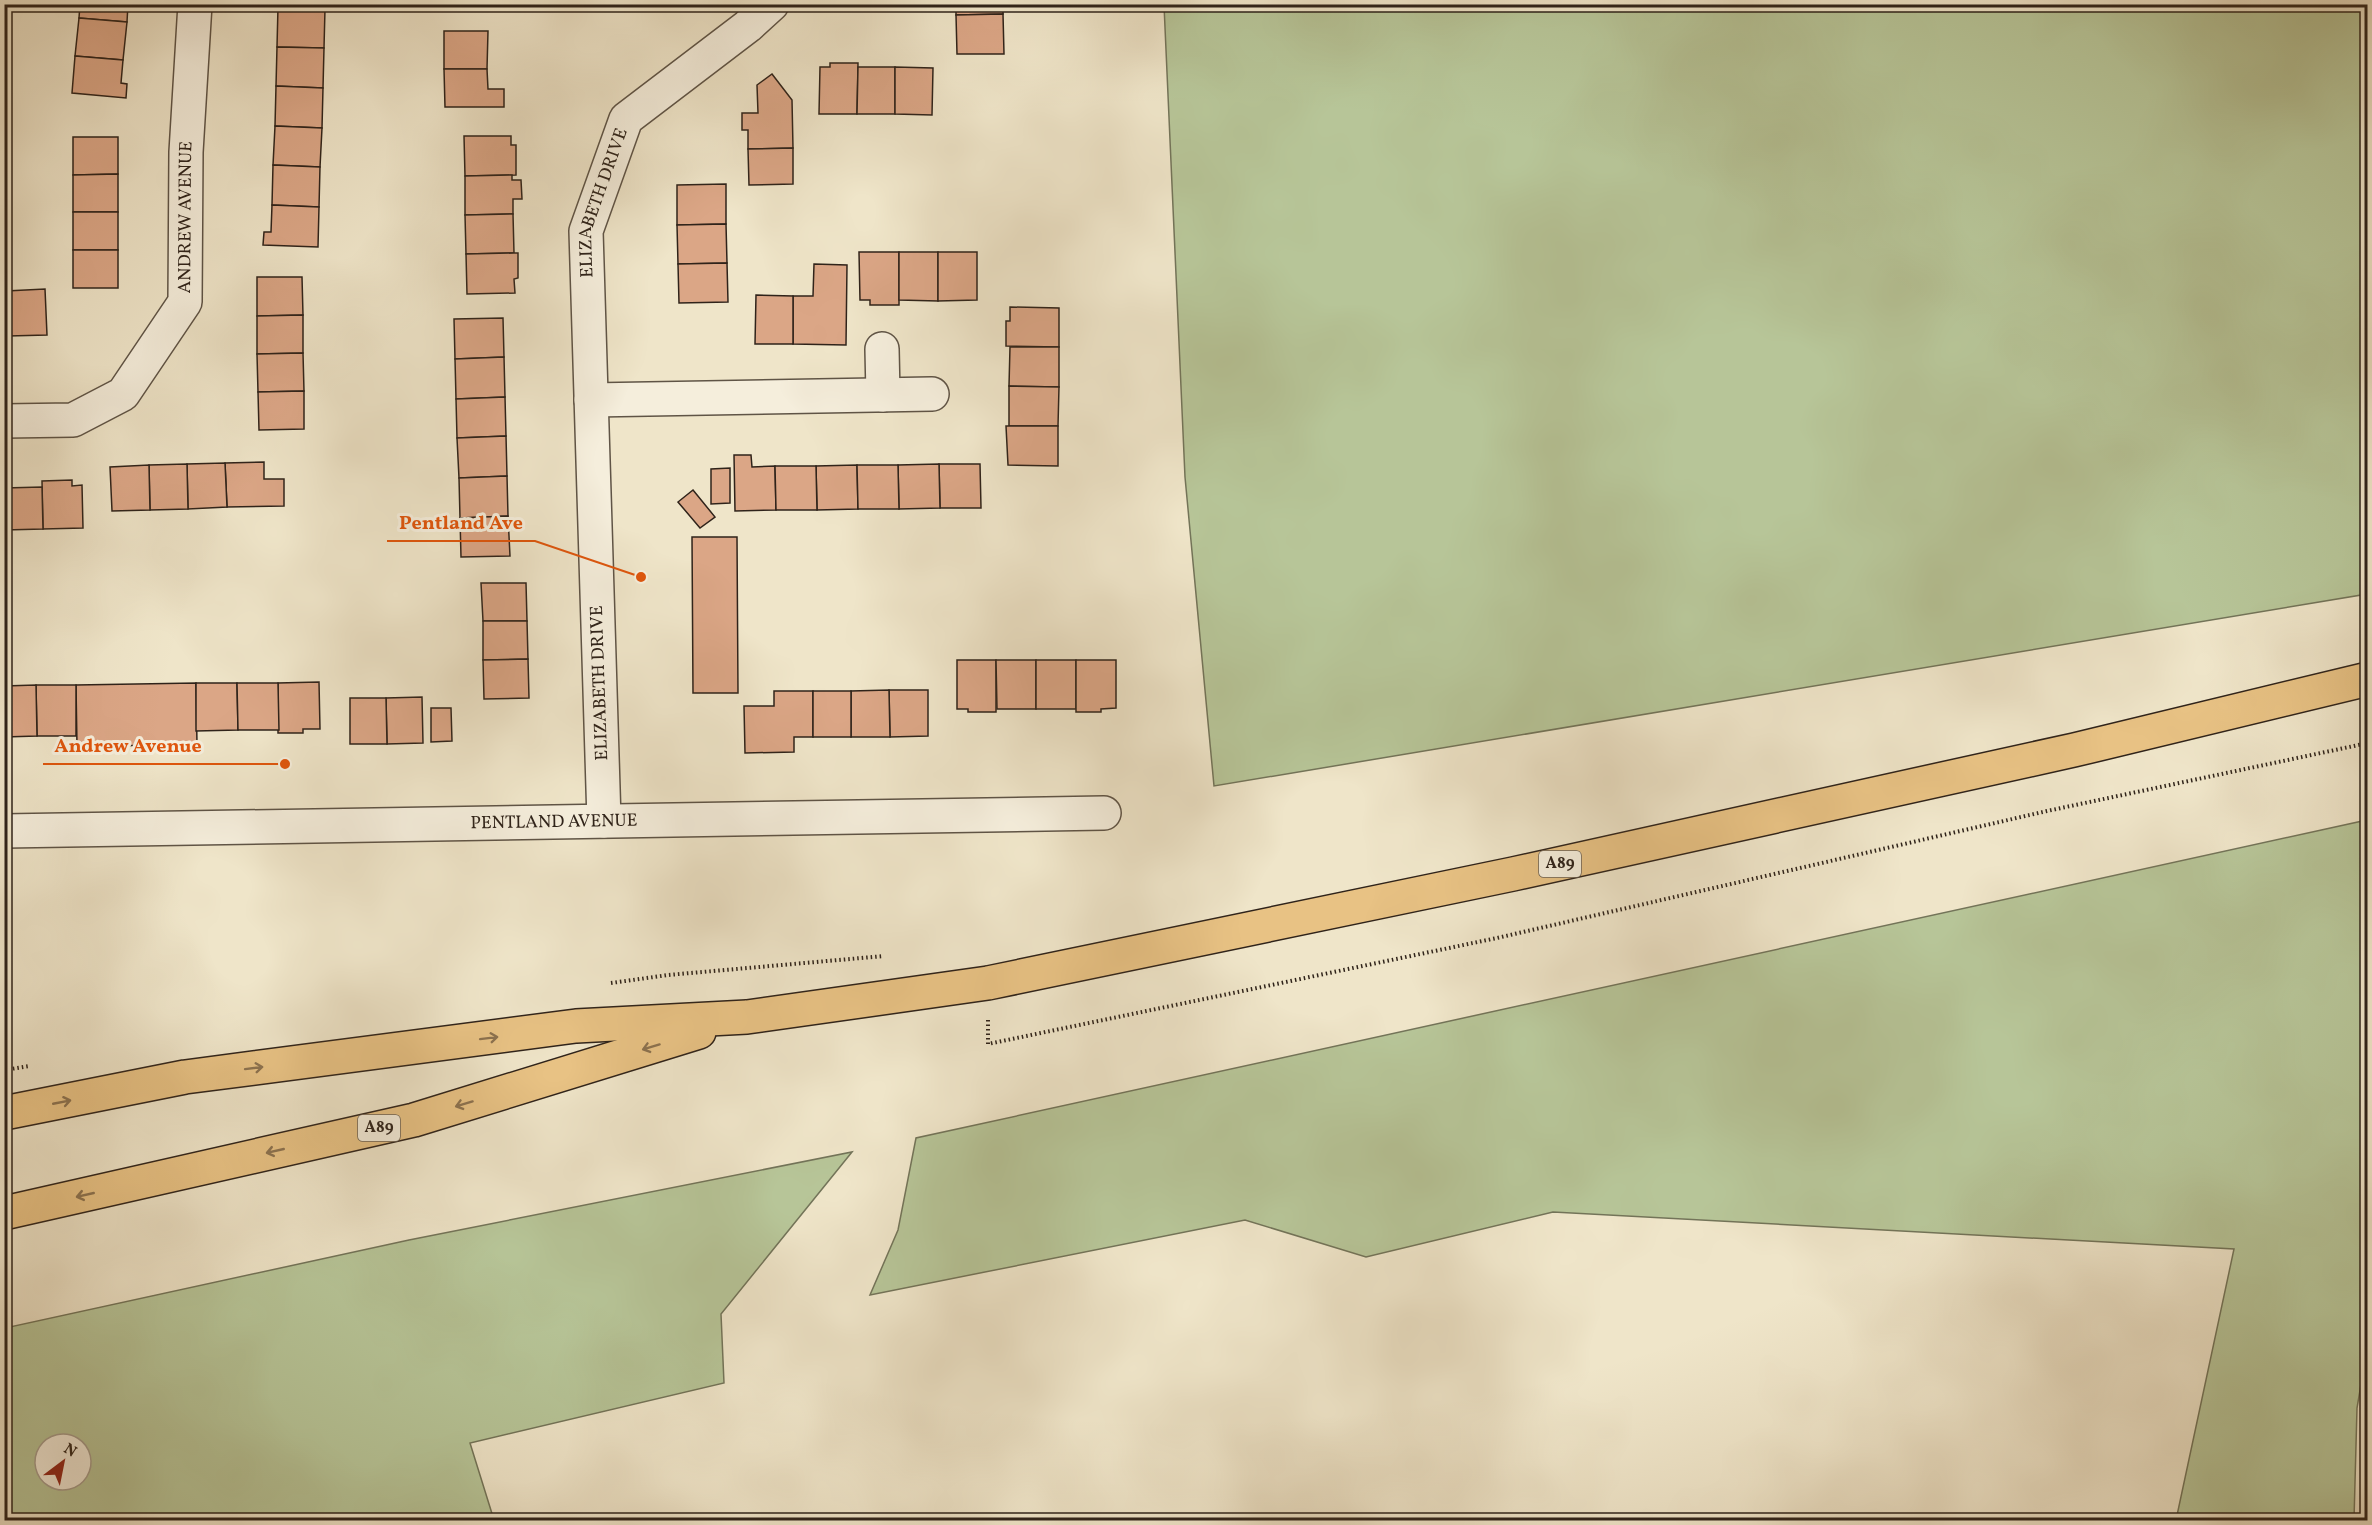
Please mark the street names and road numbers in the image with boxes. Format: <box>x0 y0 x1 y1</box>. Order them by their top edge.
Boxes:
street label: ELIZABETH DRIVE <box>573 125 634 278</box>
street label: ANDREW AVENUE <box>173 140 199 294</box>
street label: ELIZABETH DRIVE <box>585 605 615 761</box>
street label: PENTLAND AVENUE <box>470 808 638 836</box>
road number: A89 <box>1539 851 1581 877</box>
road number: A89 <box>358 1115 400 1141</box>

